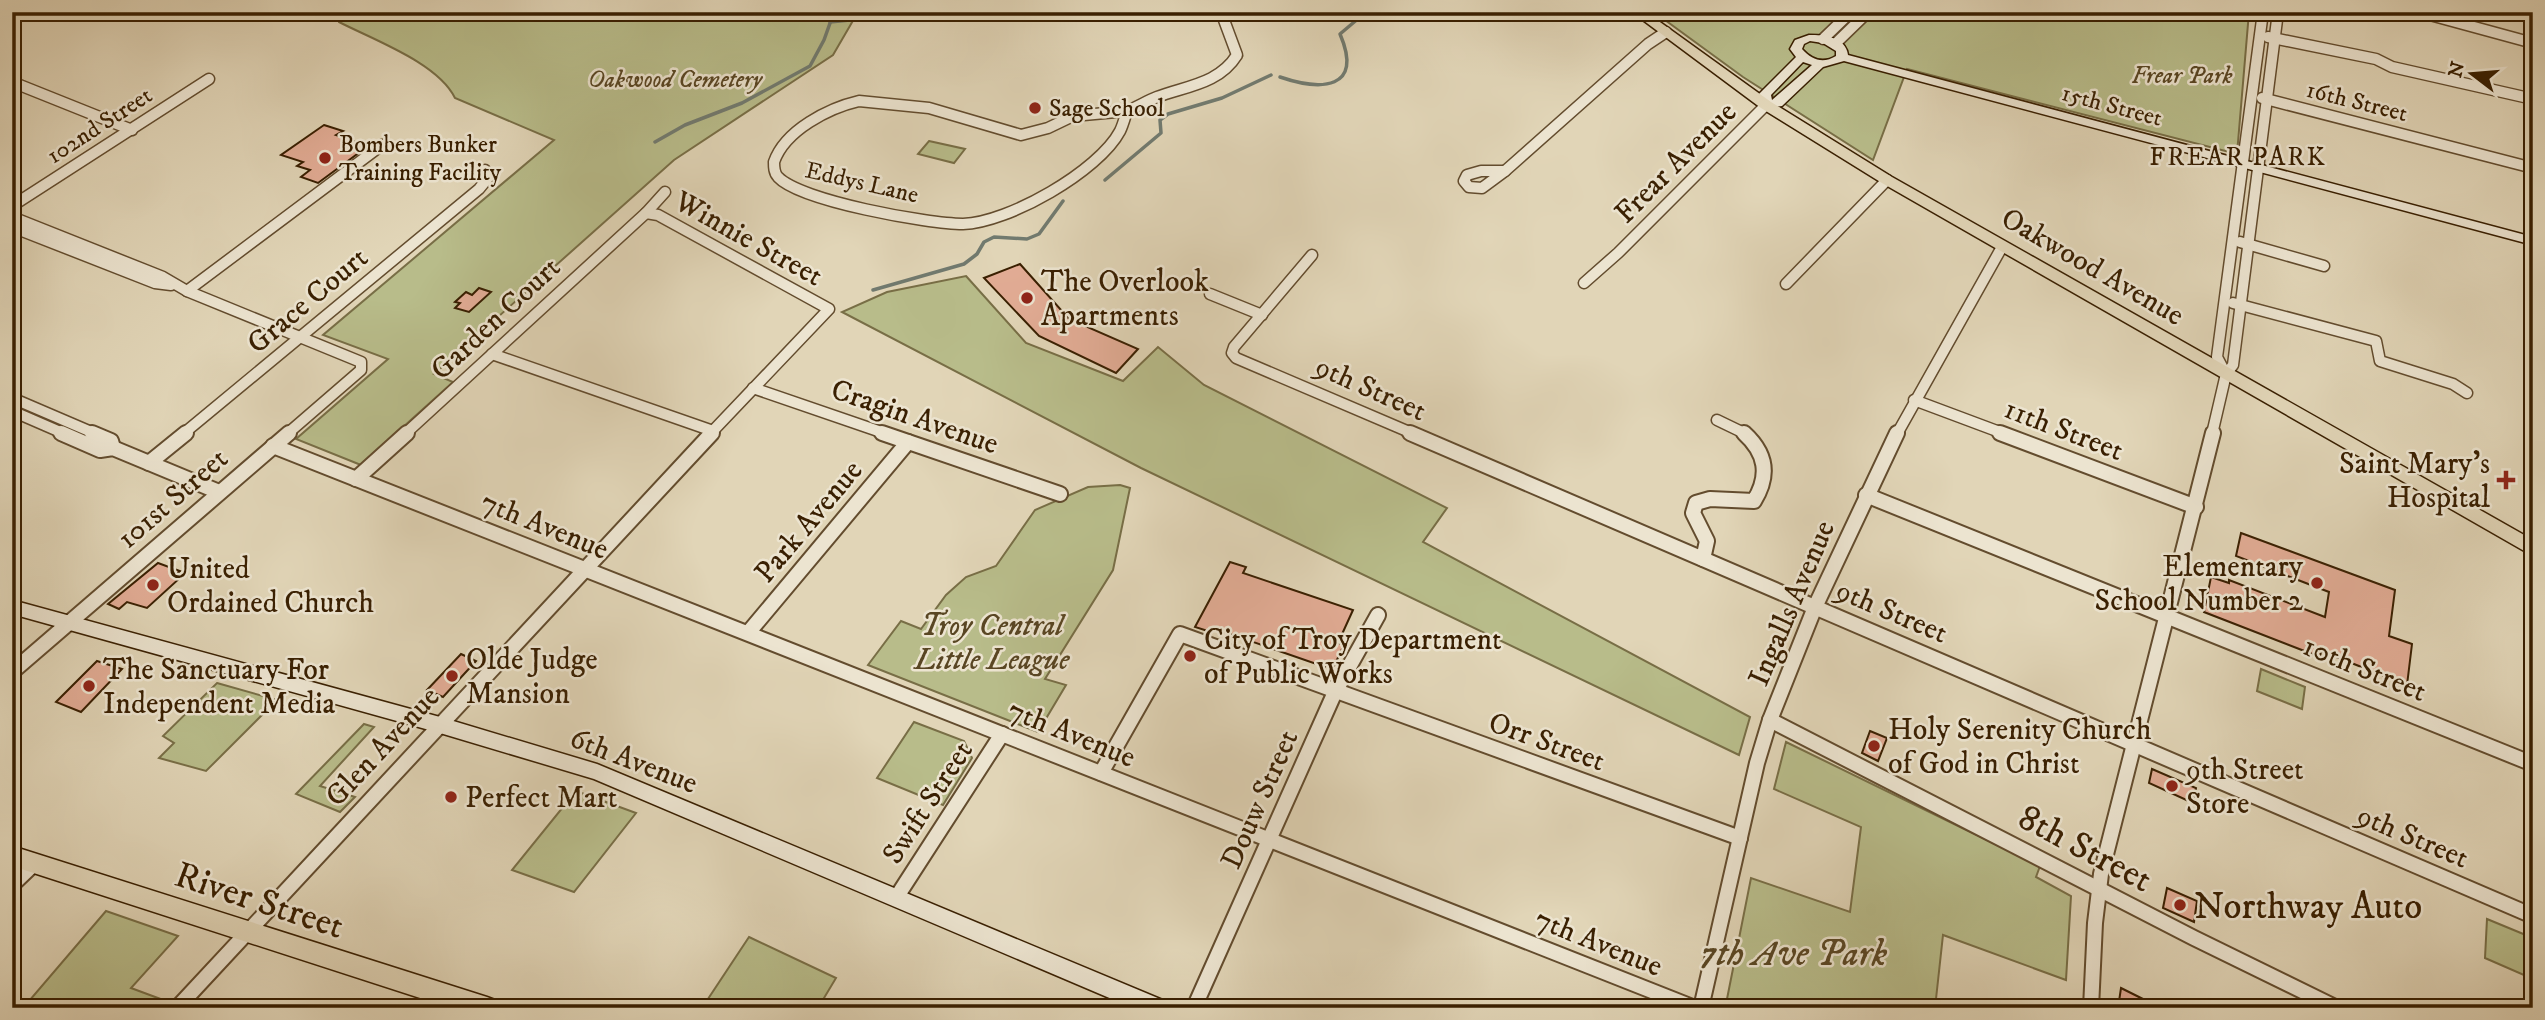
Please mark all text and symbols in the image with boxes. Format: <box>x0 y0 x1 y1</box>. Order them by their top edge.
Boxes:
north arrow <box>2436 38 2506 108</box>
text: N <box>2444 59 2470 80</box>
park label: Frear Park <box>2131 61 2233 91</box>
park label: Oakwood Cemetery <box>588 65 764 95</box>
street label: 16th Street <box>2303 75 2411 129</box>
street label: 15th Street <box>2058 78 2166 134</box>
street label: 102nd Street <box>41 80 158 171</box>
place label: Sage School <box>1049 94 1165 124</box>
street label: Frear Avenue <box>1607 94 1745 232</box>
marker: Sage School <box>1027 100 1043 116</box>
place label: Bombers Bunker Training Facility <box>339 130 502 188</box>
district label: FREAR PARK <box>2149 141 2327 174</box>
marker: Bombers Bunker Training Facility <box>317 150 333 166</box>
street label: Eddys Lane <box>802 155 921 211</box>
street label: Winnie Street <box>667 183 829 295</box>
street label: Oakwood Avenue <box>1994 200 2190 335</box>
street label: Grace Court <box>240 240 376 362</box>
street label: Garden Court <box>423 250 569 389</box>
place label: The Overlook Apartments <box>1041 264 1209 335</box>
marker: The Overlook Apartments <box>1019 290 1035 306</box>
street label: 9th Street <box>1307 348 1432 430</box>
street label: Cragin Avenue <box>826 371 1003 463</box>
street label: 11th Street <box>1999 391 2128 470</box>
street label: 101st Street <box>110 441 236 557</box>
place label: Saint Mary's Hospital <box>2339 446 2490 517</box>
street label: Park Avenue <box>747 453 871 591</box>
marker: Saint Mary's Hospital <box>2496 470 2516 490</box>
street label: 7th Avenue <box>475 484 614 569</box>
street label: Ingalls Avenue <box>1741 515 1844 692</box>
place label: Elementary School Number 2 <box>2095 549 2304 620</box>
place label: United Ordained Church <box>167 551 374 622</box>
street label: 9th Street <box>1828 572 1953 652</box>
marker: Elementary School Number 2 <box>2309 575 2325 591</box>
marker: United Ordained Church <box>145 577 161 593</box>
park label: Troy Central Little League <box>912 608 1070 679</box>
place label: City of Troy Department of Public Works <box>1204 622 1502 693</box>
street label: 10th Street <box>2297 628 2432 711</box>
place label: Olde Judge Mansion <box>466 642 598 713</box>
marker: City of Troy Department of Public Works <box>1182 648 1198 664</box>
place label: The Sanctuary For Independent Media <box>103 652 335 723</box>
marker: Olde Judge Mansion <box>444 668 460 684</box>
marker: The Sanctuary For Independent Media <box>81 678 97 694</box>
street label: Glen Avenue <box>318 679 448 815</box>
street label: 7th Avenue <box>1002 692 1141 777</box>
street label: Orr Street <box>1483 704 1610 780</box>
place label: Holy Serenity Church of God in Christ <box>1888 712 2152 783</box>
street label: 6th Avenue <box>564 720 703 803</box>
street label: Douw Street <box>1213 725 1307 875</box>
street label: Swift Street <box>875 734 982 871</box>
marker: Holy Serenity Church of God in Christ <box>1866 738 1882 754</box>
place label: 9th Street Store <box>2184 752 2304 823</box>
marker: 9th Street Store <box>2164 778 2180 794</box>
place label: Perfect Mart <box>465 780 617 817</box>
marker: Perfect Mart <box>443 789 459 805</box>
street label: 8th Street <box>2010 794 2160 904</box>
street label: 9th Street <box>2349 797 2474 877</box>
street label: River Street <box>169 852 350 951</box>
place label: Northway Auto <box>2194 884 2422 931</box>
marker: Northway Auto <box>2172 897 2188 913</box>
street label: 7th Avenue <box>1529 901 1668 986</box>
park label: 7th Ave Park <box>1701 931 1888 978</box>

